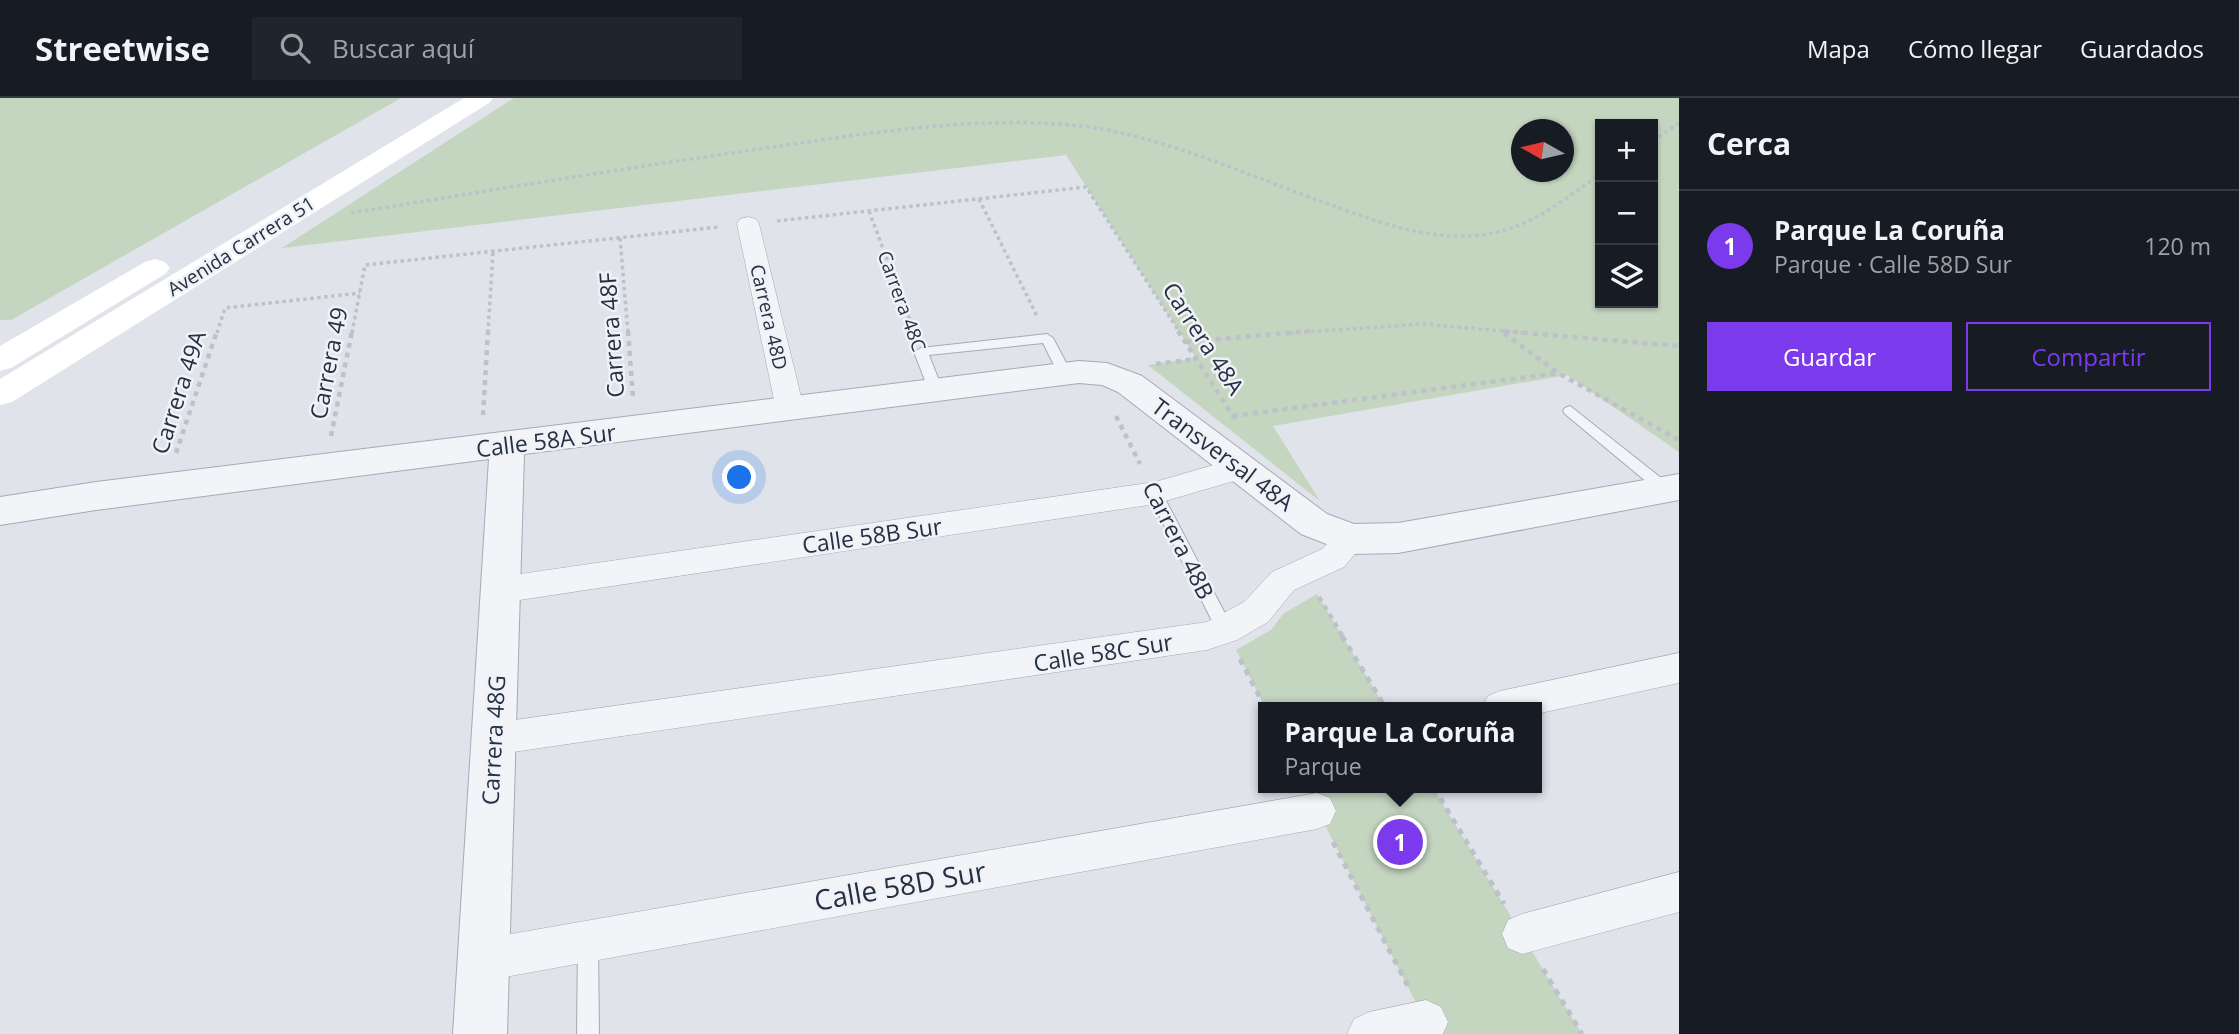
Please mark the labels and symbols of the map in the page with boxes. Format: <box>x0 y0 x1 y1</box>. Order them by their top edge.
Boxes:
north arrow <box>1511 119 1574 182</box>
street label: Avenida Carrera 51 <box>162 190 320 302</box>
street label: Carrera 48C <box>872 247 932 355</box>
street label: Carrera 48D <box>744 262 794 372</box>
street label: Carrera 48F <box>591 271 631 399</box>
street label: Carrera 48A <box>1156 276 1253 401</box>
street label: Carrera 49 <box>301 304 355 422</box>
street label: Carrera 49A <box>143 326 213 458</box>
street label: Transversal 48A <box>1145 390 1301 518</box>
street label: Calle 58A Sur <box>474 415 618 464</box>
your location <box>722 460 756 494</box>
street label: Carrera 48B <box>1136 476 1222 604</box>
street label: Calle 58B Sur <box>800 509 945 561</box>
street label: Calle 58C Sur <box>1031 625 1176 679</box>
street label: Carrera 48G <box>474 674 512 806</box>
pin: 1 <box>1377 816 1423 868</box>
street label: Calle 58D Sur <box>811 851 989 919</box>

